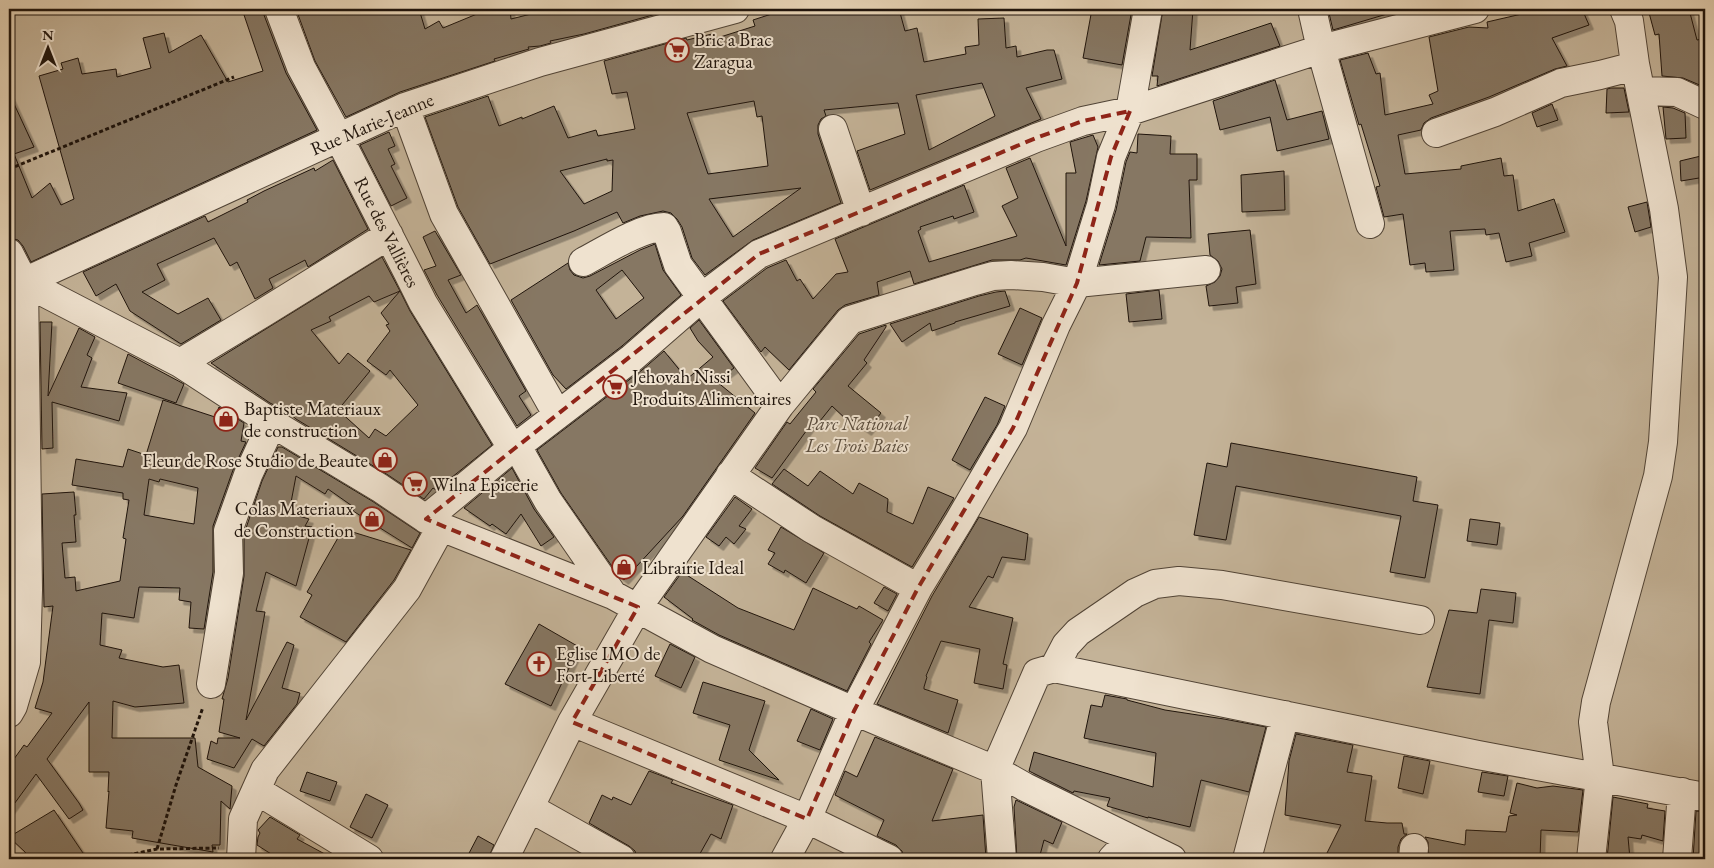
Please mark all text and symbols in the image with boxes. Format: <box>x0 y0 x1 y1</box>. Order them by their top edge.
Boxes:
north arrow <box>22 22 72 72</box>
text: N <box>42 26 54 44</box>
place label: Bric a Brac Zaragua <box>694 27 772 74</box>
supermarket icon: Bric a Brac Zaragua <box>664 37 690 63</box>
street label: Rue Marie-Jeanne <box>307 87 437 161</box>
street label: Rue des Vallières <box>348 172 426 292</box>
place label: Jehovah Nissi Produits Alimentaires <box>630 364 791 411</box>
supermarket icon: Jehovah Nissi Produits Alimentaires <box>602 374 628 400</box>
place label: Baptiste Materiaux de construction <box>244 396 382 443</box>
shop icon: Baptiste Materiaux de construction <box>213 406 239 432</box>
park label: Parc National Les Trois Baies <box>805 411 909 458</box>
shop icon: Fleur de Rose Studio de Beaute <box>372 447 398 473</box>
place label: Fleur de Rose Studio de Beaute <box>142 448 368 473</box>
supermarket icon: Wilna Epicerie <box>402 471 428 497</box>
place label: Wilna Epicerie <box>432 472 538 497</box>
place label: Colas Materiaux de Construction <box>234 496 355 543</box>
shop icon: Colas Materiaux de Construction <box>359 506 385 532</box>
shop icon: Librairie Ideal <box>611 554 637 580</box>
place label: Librairie Ideal <box>642 555 744 580</box>
place label: Eglise IMO de Fort-Liberté <box>556 641 660 688</box>
church icon: Eglise IMO de Fort-Liberté <box>526 651 552 677</box>

